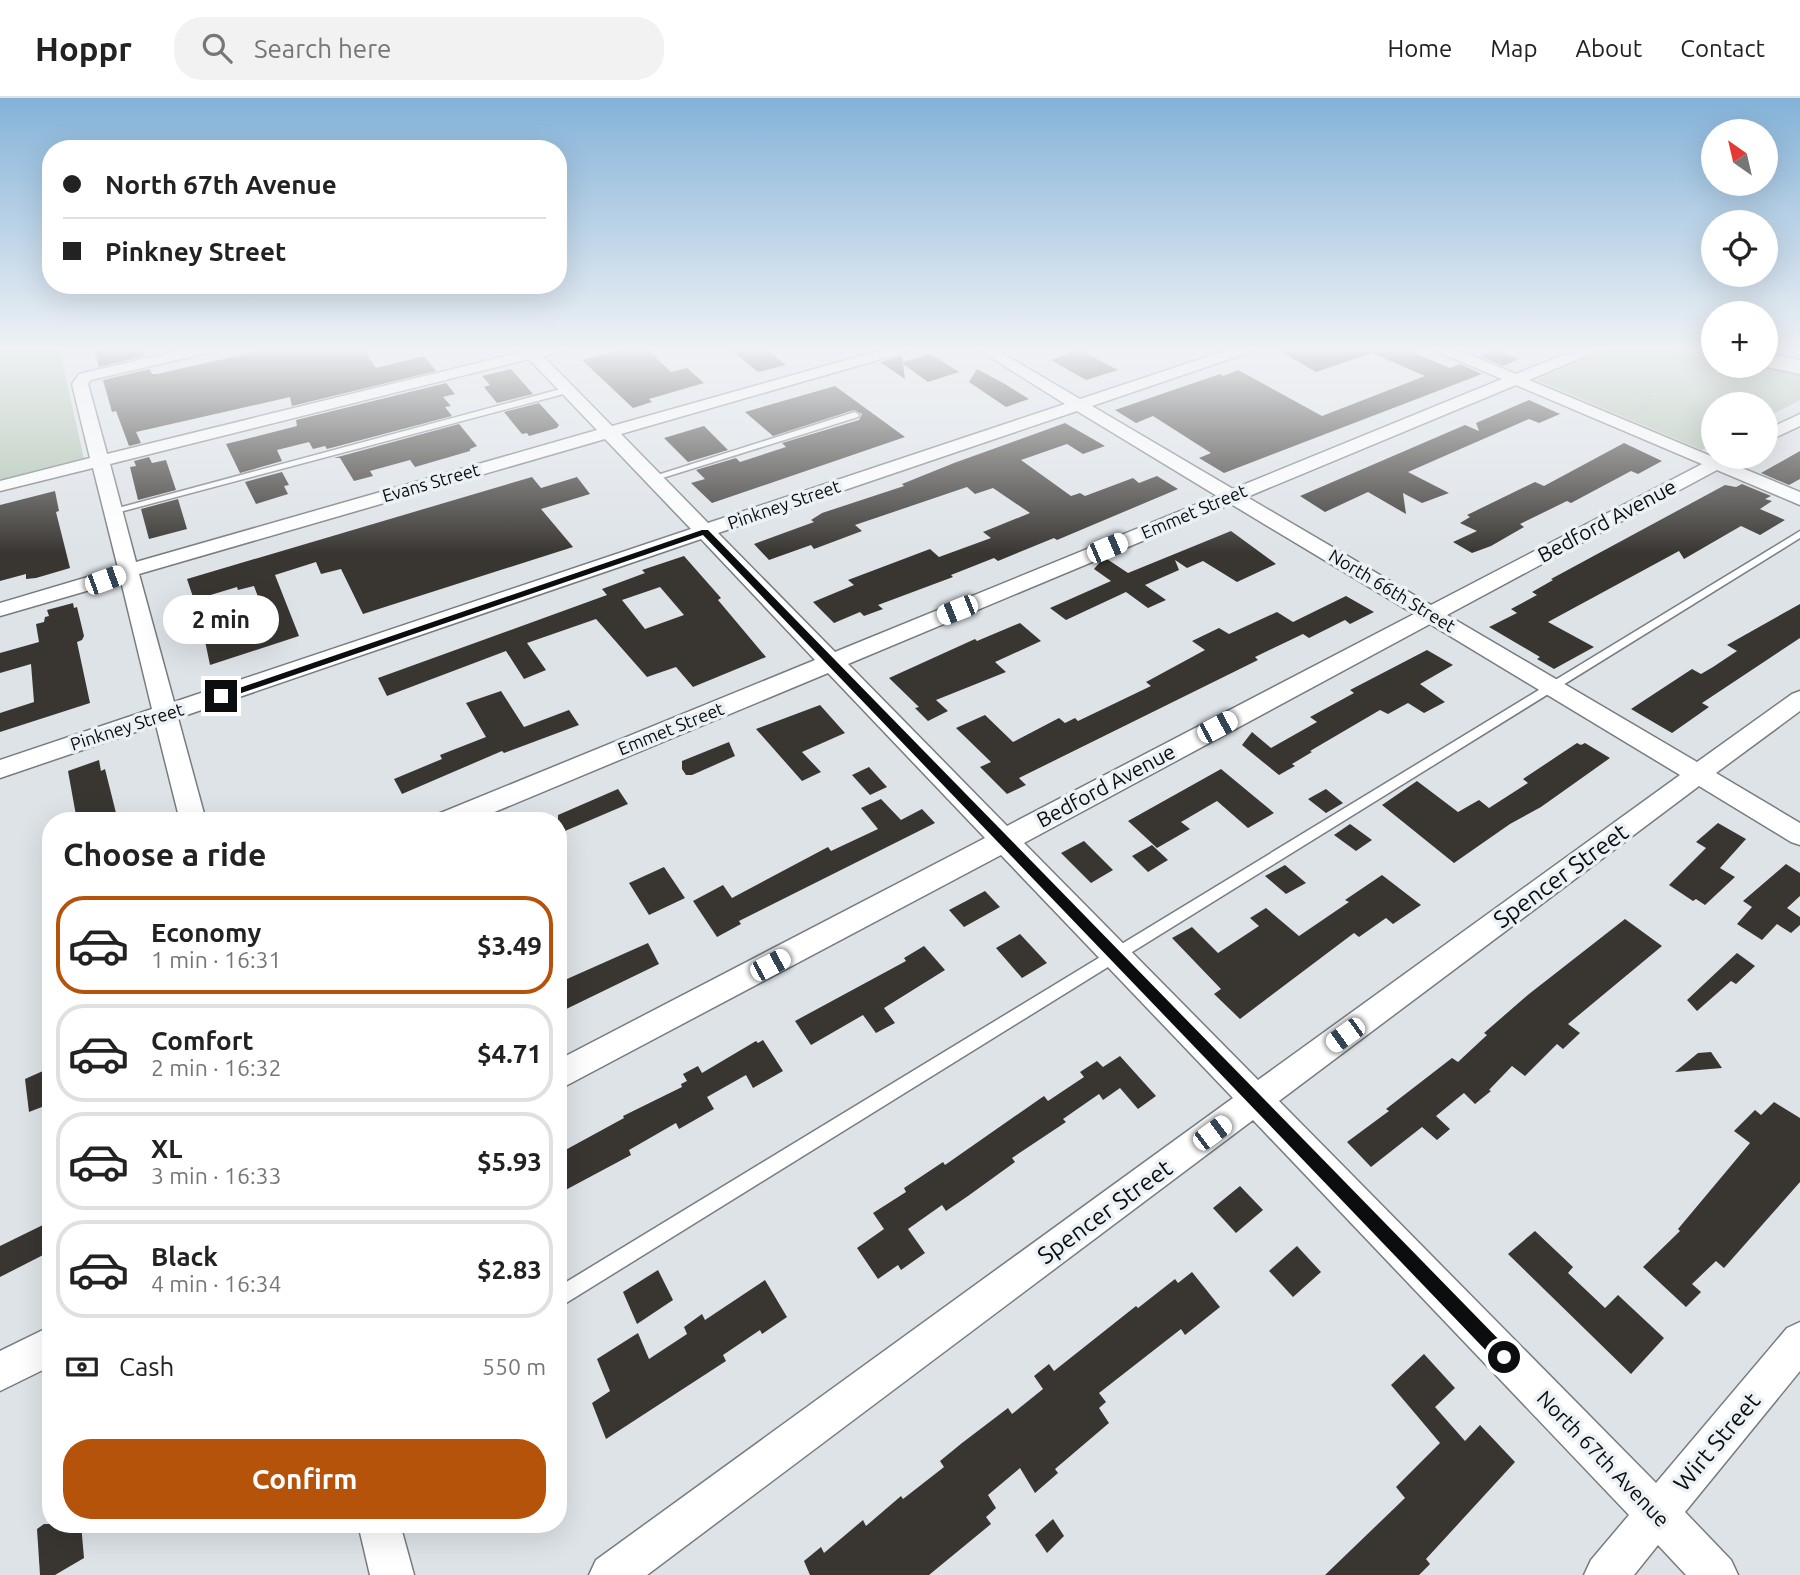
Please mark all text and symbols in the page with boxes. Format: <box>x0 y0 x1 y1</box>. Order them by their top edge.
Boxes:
search box <box>174 17 664 80</box>
icon: search <box>198 29 236 67</box>
text: Hoppr <box>35 30 132 67</box>
text: Search here <box>254 34 391 63</box>
text: Home <box>1387 35 1452 62</box>
text: Map <box>1490 35 1537 62</box>
text: About <box>1575 35 1642 62</box>
text: Contact <box>1680 35 1765 62</box>
north arrow <box>1701 119 1778 196</box>
map controls <box>1701 119 1778 469</box>
text: North 67th Avenue <box>105 170 337 199</box>
button: locate <box>1701 210 1778 287</box>
text: Pinkney Street <box>105 237 286 266</box>
button: + <box>1701 301 1778 378</box>
button: − <box>1701 392 1778 469</box>
street label: Evans Street <box>380 459 482 505</box>
street label: Bedford Avenue <box>1533 474 1680 567</box>
street label: Pinkney Street <box>725 475 843 533</box>
street label: Emmet Street <box>1138 480 1249 542</box>
car <box>1084 530 1131 566</box>
street label: North 66th Street <box>1326 545 1459 636</box>
car <box>82 563 129 597</box>
car <box>934 592 981 628</box>
callout: 2 min <box>163 594 279 644</box>
text: 2 min <box>192 607 250 632</box>
route end <box>205 680 237 712</box>
street label: Pinkney Street <box>68 698 186 754</box>
street label: Emmet Street <box>615 698 727 758</box>
car <box>1194 708 1241 746</box>
street label: Bedford Avenue <box>1032 739 1179 832</box>
street label: Spencer Street <box>1488 817 1634 933</box>
text: Choose a ride <box>63 836 266 872</box>
icon: car <box>67 914 130 977</box>
text: Economy <box>151 918 261 947</box>
text: $3.49 <box>477 931 542 960</box>
car <box>747 946 794 984</box>
text: 1 min · 16:31 <box>151 947 282 972</box>
car <box>1322 1014 1369 1056</box>
icon: car <box>67 1022 130 1085</box>
text: Comfort <box>151 1026 254 1055</box>
text: $4.71 <box>477 1039 542 1068</box>
text: 2 min · 16:32 <box>151 1055 282 1080</box>
car <box>1189 1112 1236 1154</box>
icon: car <box>67 1130 130 1193</box>
text: XL <box>151 1134 182 1163</box>
text: $5.93 <box>477 1147 542 1176</box>
street label: Spencer Street <box>1032 1153 1178 1269</box>
text: 3 min · 16:33 <box>151 1163 282 1188</box>
icon: car <box>67 1238 130 1301</box>
text: Black <box>151 1242 218 1271</box>
text: $2.83 <box>477 1255 542 1284</box>
text: 4 min · 16:34 <box>151 1271 282 1296</box>
route start <box>1488 1341 1520 1373</box>
icon: cash <box>63 1348 101 1386</box>
text: Cash <box>119 1352 174 1381</box>
text: 550 m <box>482 1354 546 1379</box>
street label: North 67th Avenue <box>1533 1385 1675 1531</box>
street label: Wirt Street <box>1668 1387 1766 1496</box>
button: Confirm <box>63 1439 546 1519</box>

